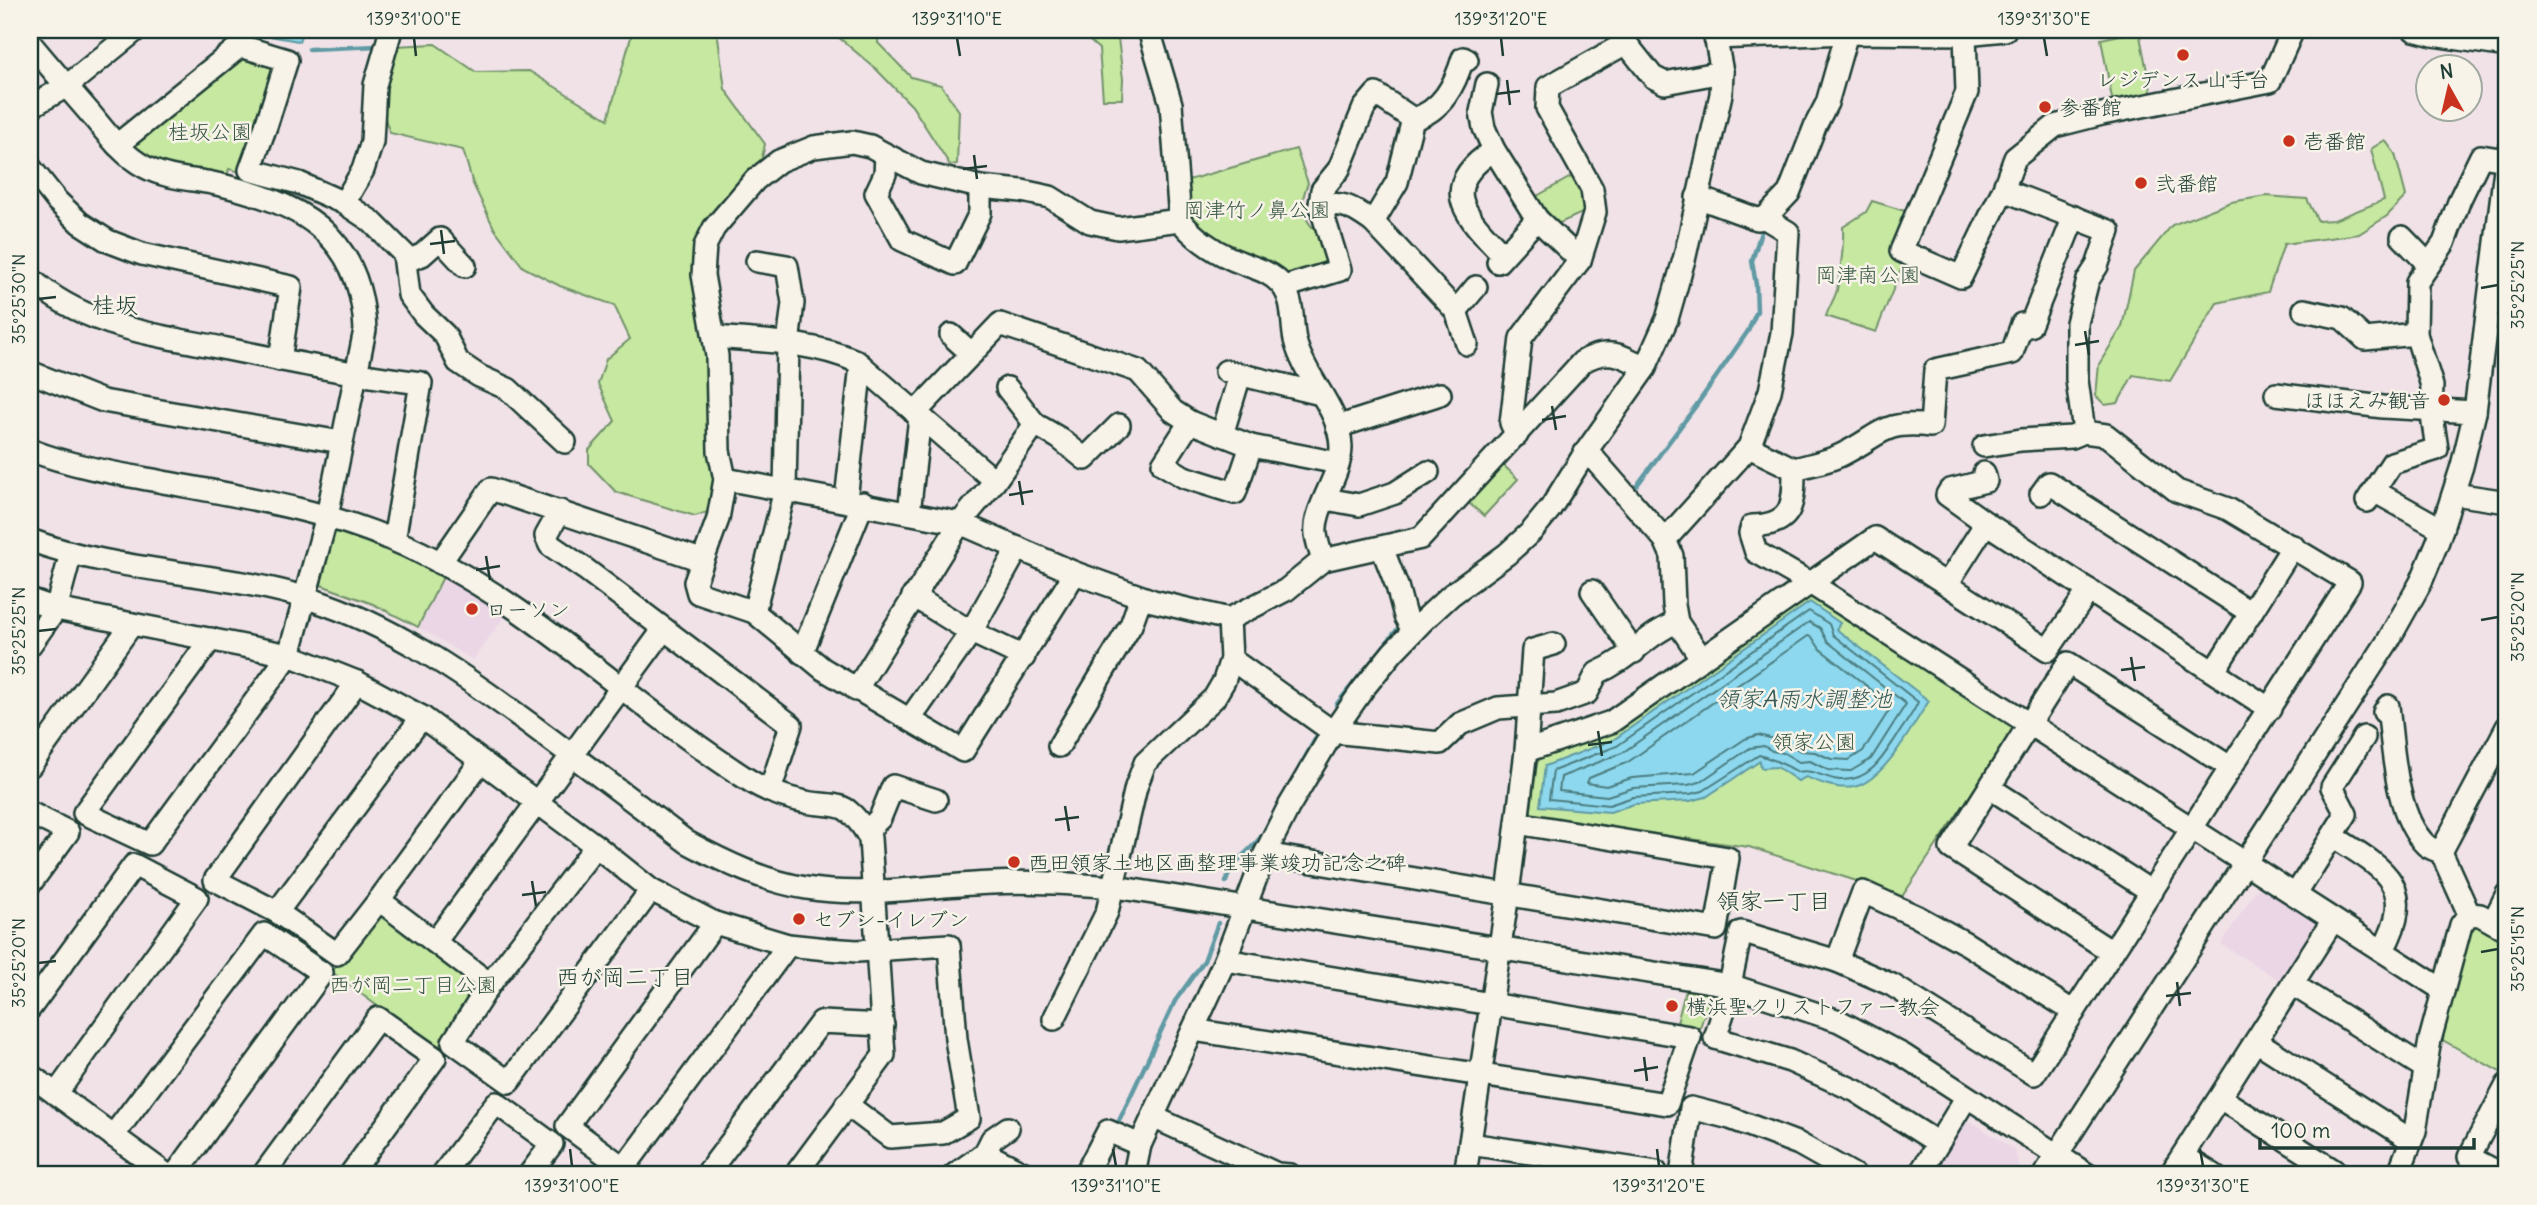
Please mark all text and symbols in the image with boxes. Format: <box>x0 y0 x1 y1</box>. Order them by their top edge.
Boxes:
text: 139°31'00"E <box>367 7 461 30</box>
text: 139°31'10"E <box>912 7 1002 30</box>
text: 139°31'20"E <box>1455 7 1547 30</box>
text: 139°31'30"E <box>1997 7 2091 30</box>
marker: レジデンス 山手台 <box>2175 47 2191 63</box>
north arrow <box>2414 52 2484 122</box>
text: N <box>2438 58 2455 84</box>
place label: レジデンス 山手台 <box>2097 66 2270 93</box>
place label: 参番館 <box>2059 94 2122 121</box>
marker: 参番館 <box>2037 99 2053 115</box>
park label: 桂坂公園 <box>168 118 252 145</box>
place label: 壱番館 <box>2303 128 2366 155</box>
marker: 壱番館 <box>2281 133 2297 149</box>
place label: 弐番館 <box>2155 170 2218 197</box>
marker: 弐番館 <box>2133 175 2149 191</box>
park label: 岡津竹ノ鼻公園 <box>1184 196 1331 223</box>
text: 35°25'25"N <box>2506 240 2529 330</box>
text: 35°25'30"N <box>7 254 30 344</box>
park label: 岡津南公園 <box>1816 261 1921 288</box>
district label: 桂坂 <box>92 290 138 319</box>
place label: ほほえみ観音 <box>2304 387 2430 414</box>
marker: ほほえみ観音 <box>2436 392 2452 408</box>
text: 35°25'20"N <box>2506 572 2529 662</box>
text: 35°25'25"N <box>7 586 30 676</box>
place label: ローソン <box>486 596 570 623</box>
marker: ローソン <box>464 601 480 617</box>
water label: 領家A雨水調整池 <box>1716 684 1893 713</box>
park label: 領家公園 <box>1772 728 1856 755</box>
place label: 西田領家土地区画整理事業竣功記念之碑 <box>1028 849 1406 876</box>
marker: 西田領家土地区画整理事業竣功記念之碑 <box>1006 854 1022 870</box>
district label: 領家一丁目 <box>1717 886 1832 915</box>
place label: セブン-イレブン <box>813 906 969 933</box>
text: 35°25'15"N <box>2506 906 2529 992</box>
marker: セブン-イレブン <box>791 911 807 927</box>
text: 35°25'20"N <box>7 918 30 1008</box>
district label: 西が岡二丁目 <box>556 962 694 991</box>
park label: 西が岡二丁目公園 <box>329 971 497 998</box>
place label: 横浜聖クリストファー教会 <box>1686 993 1940 1020</box>
marker: 横浜聖クリストファー教会 <box>1664 998 1680 1014</box>
scale bar <box>2260 1107 2474 1151</box>
text: 100 m <box>2271 1117 2330 1144</box>
text: 139°31'00"E <box>525 1174 619 1197</box>
text: 139°31'10"E <box>1071 1174 1161 1197</box>
text: 139°31'20"E <box>1613 1174 1705 1197</box>
text: 139°31'30"E <box>2156 1174 2250 1197</box>

